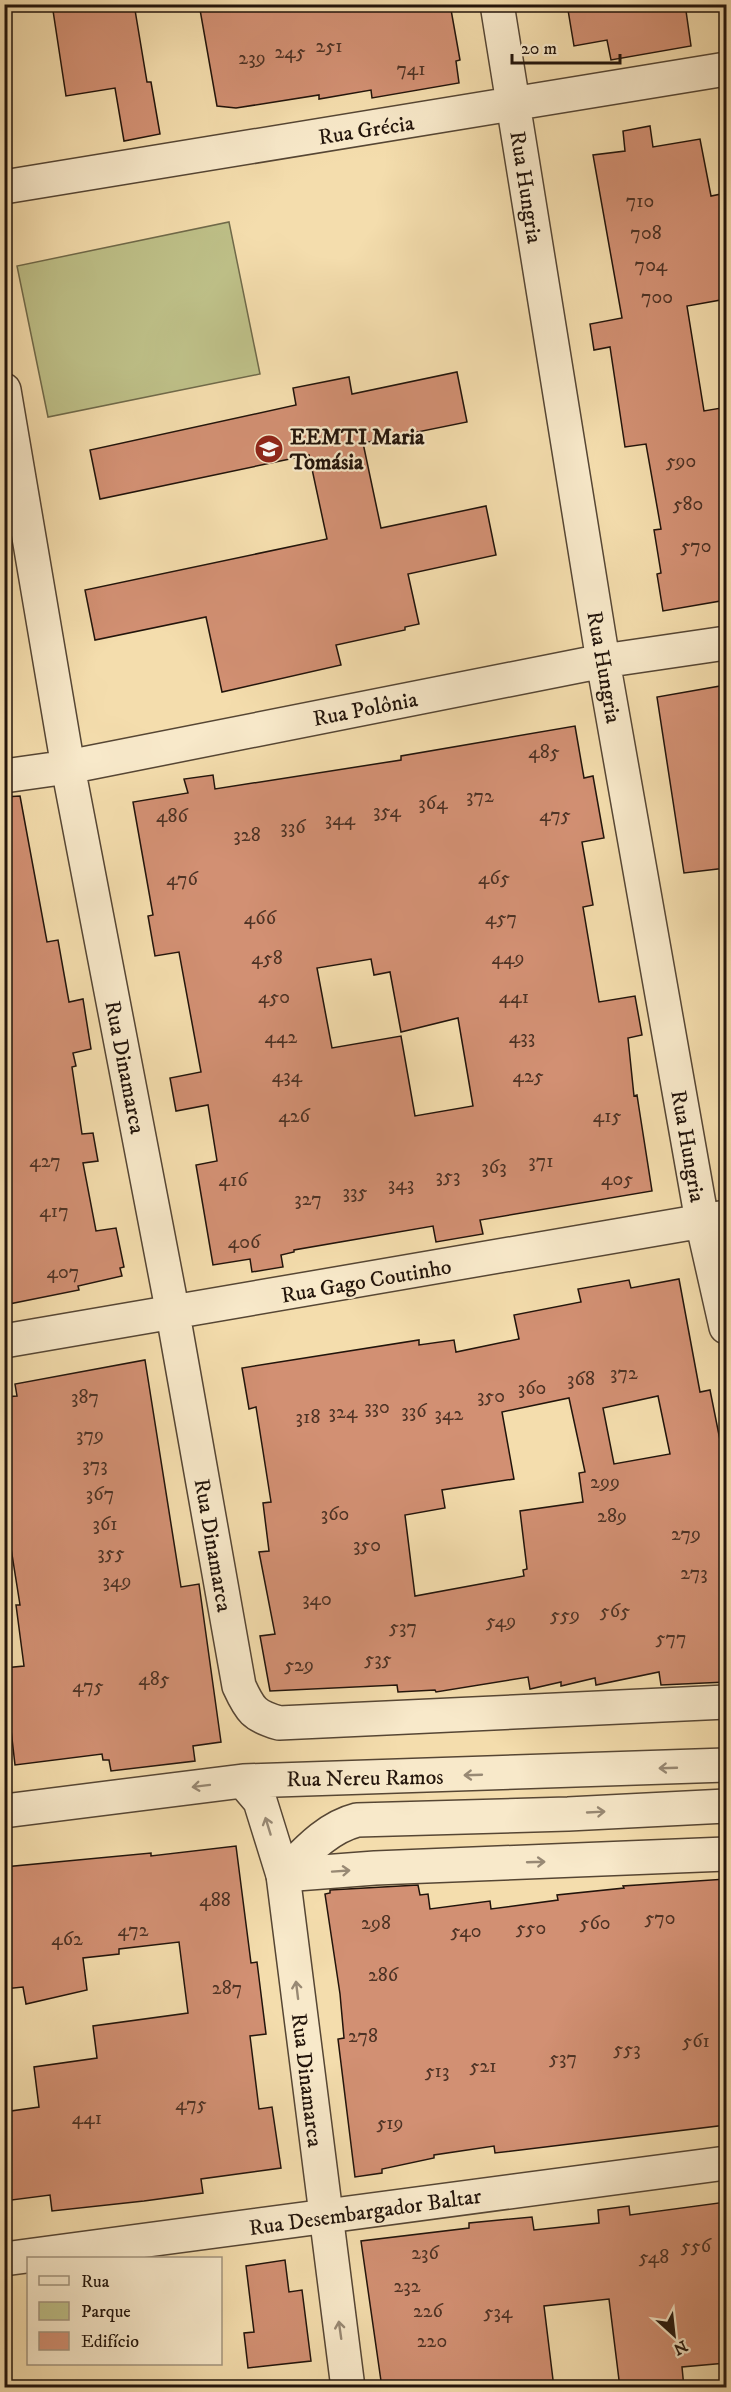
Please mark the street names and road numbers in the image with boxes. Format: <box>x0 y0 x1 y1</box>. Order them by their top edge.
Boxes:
street label: Rua Grécia <box>316 109 417 151</box>
street label: Rua Hungria <box>503 129 548 246</box>
street label: Rua Hungria <box>580 609 627 726</box>
street label: Rua Polônia <box>311 686 421 733</box>
street label: Rua Dinamarca <box>98 998 151 1137</box>
street label: Rua Hungria <box>664 1088 711 1205</box>
street label: Rua Gago Coutinho <box>279 1253 454 1310</box>
street label: Rua Dinamarca <box>188 1476 238 1615</box>
street label: Rua Nereu Ramos <box>286 1764 444 1793</box>
street label: Rua Dinamarca <box>285 2012 328 2149</box>
street label: Rua Desembargador Baltar <box>247 2183 484 2242</box>

